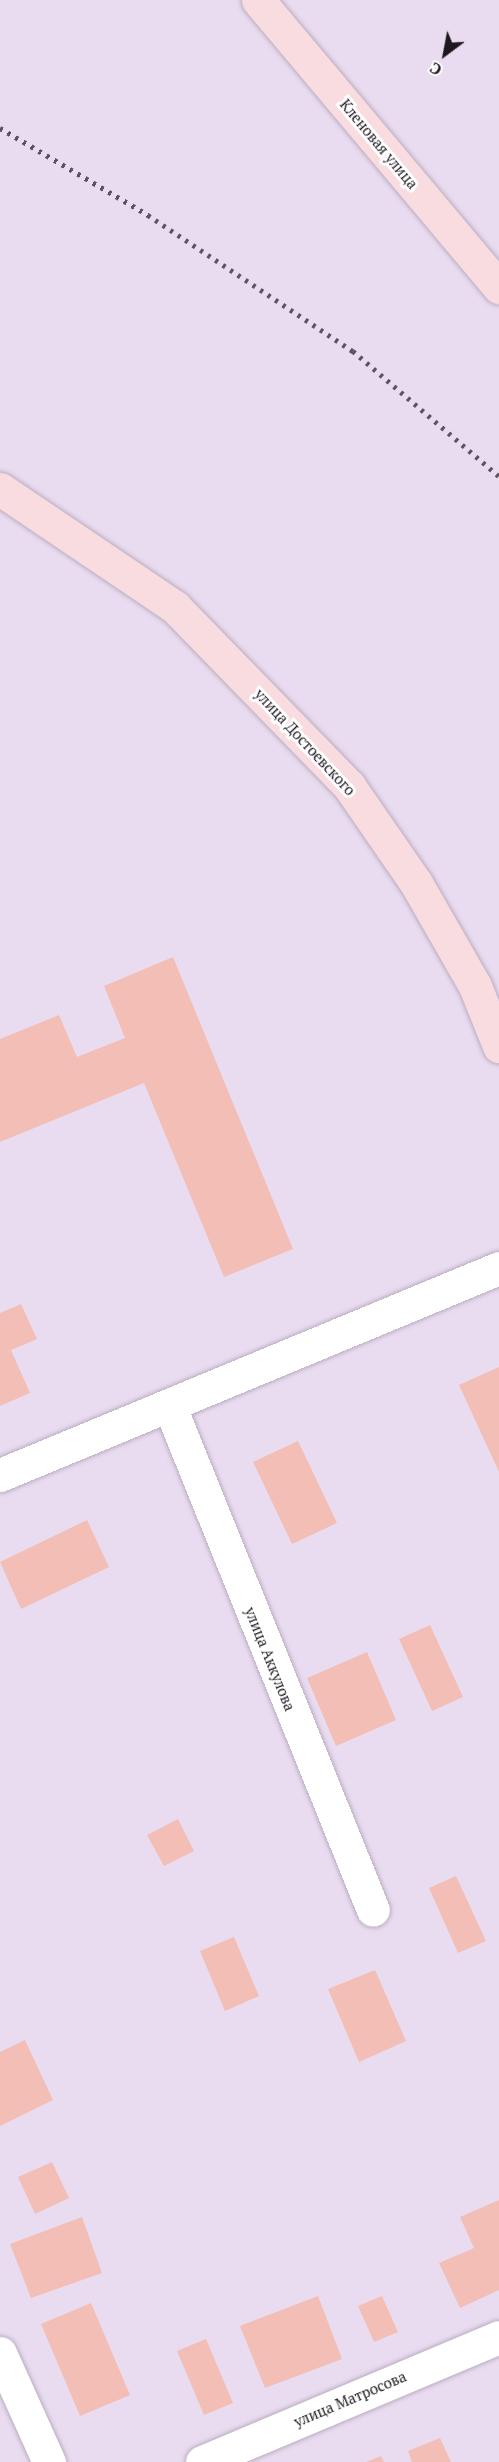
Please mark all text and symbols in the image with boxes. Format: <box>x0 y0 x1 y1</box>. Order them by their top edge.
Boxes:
north arrow <box>415 24 475 84</box>
text: С <box>425 57 446 81</box>
street label: Кленовая улица <box>336 96 422 192</box>
street label: улица Достоевского <box>251 685 359 799</box>
street label: улица Аккулова <box>241 1604 299 1714</box>
street label: улица Матросова <box>291 2367 409 2431</box>

